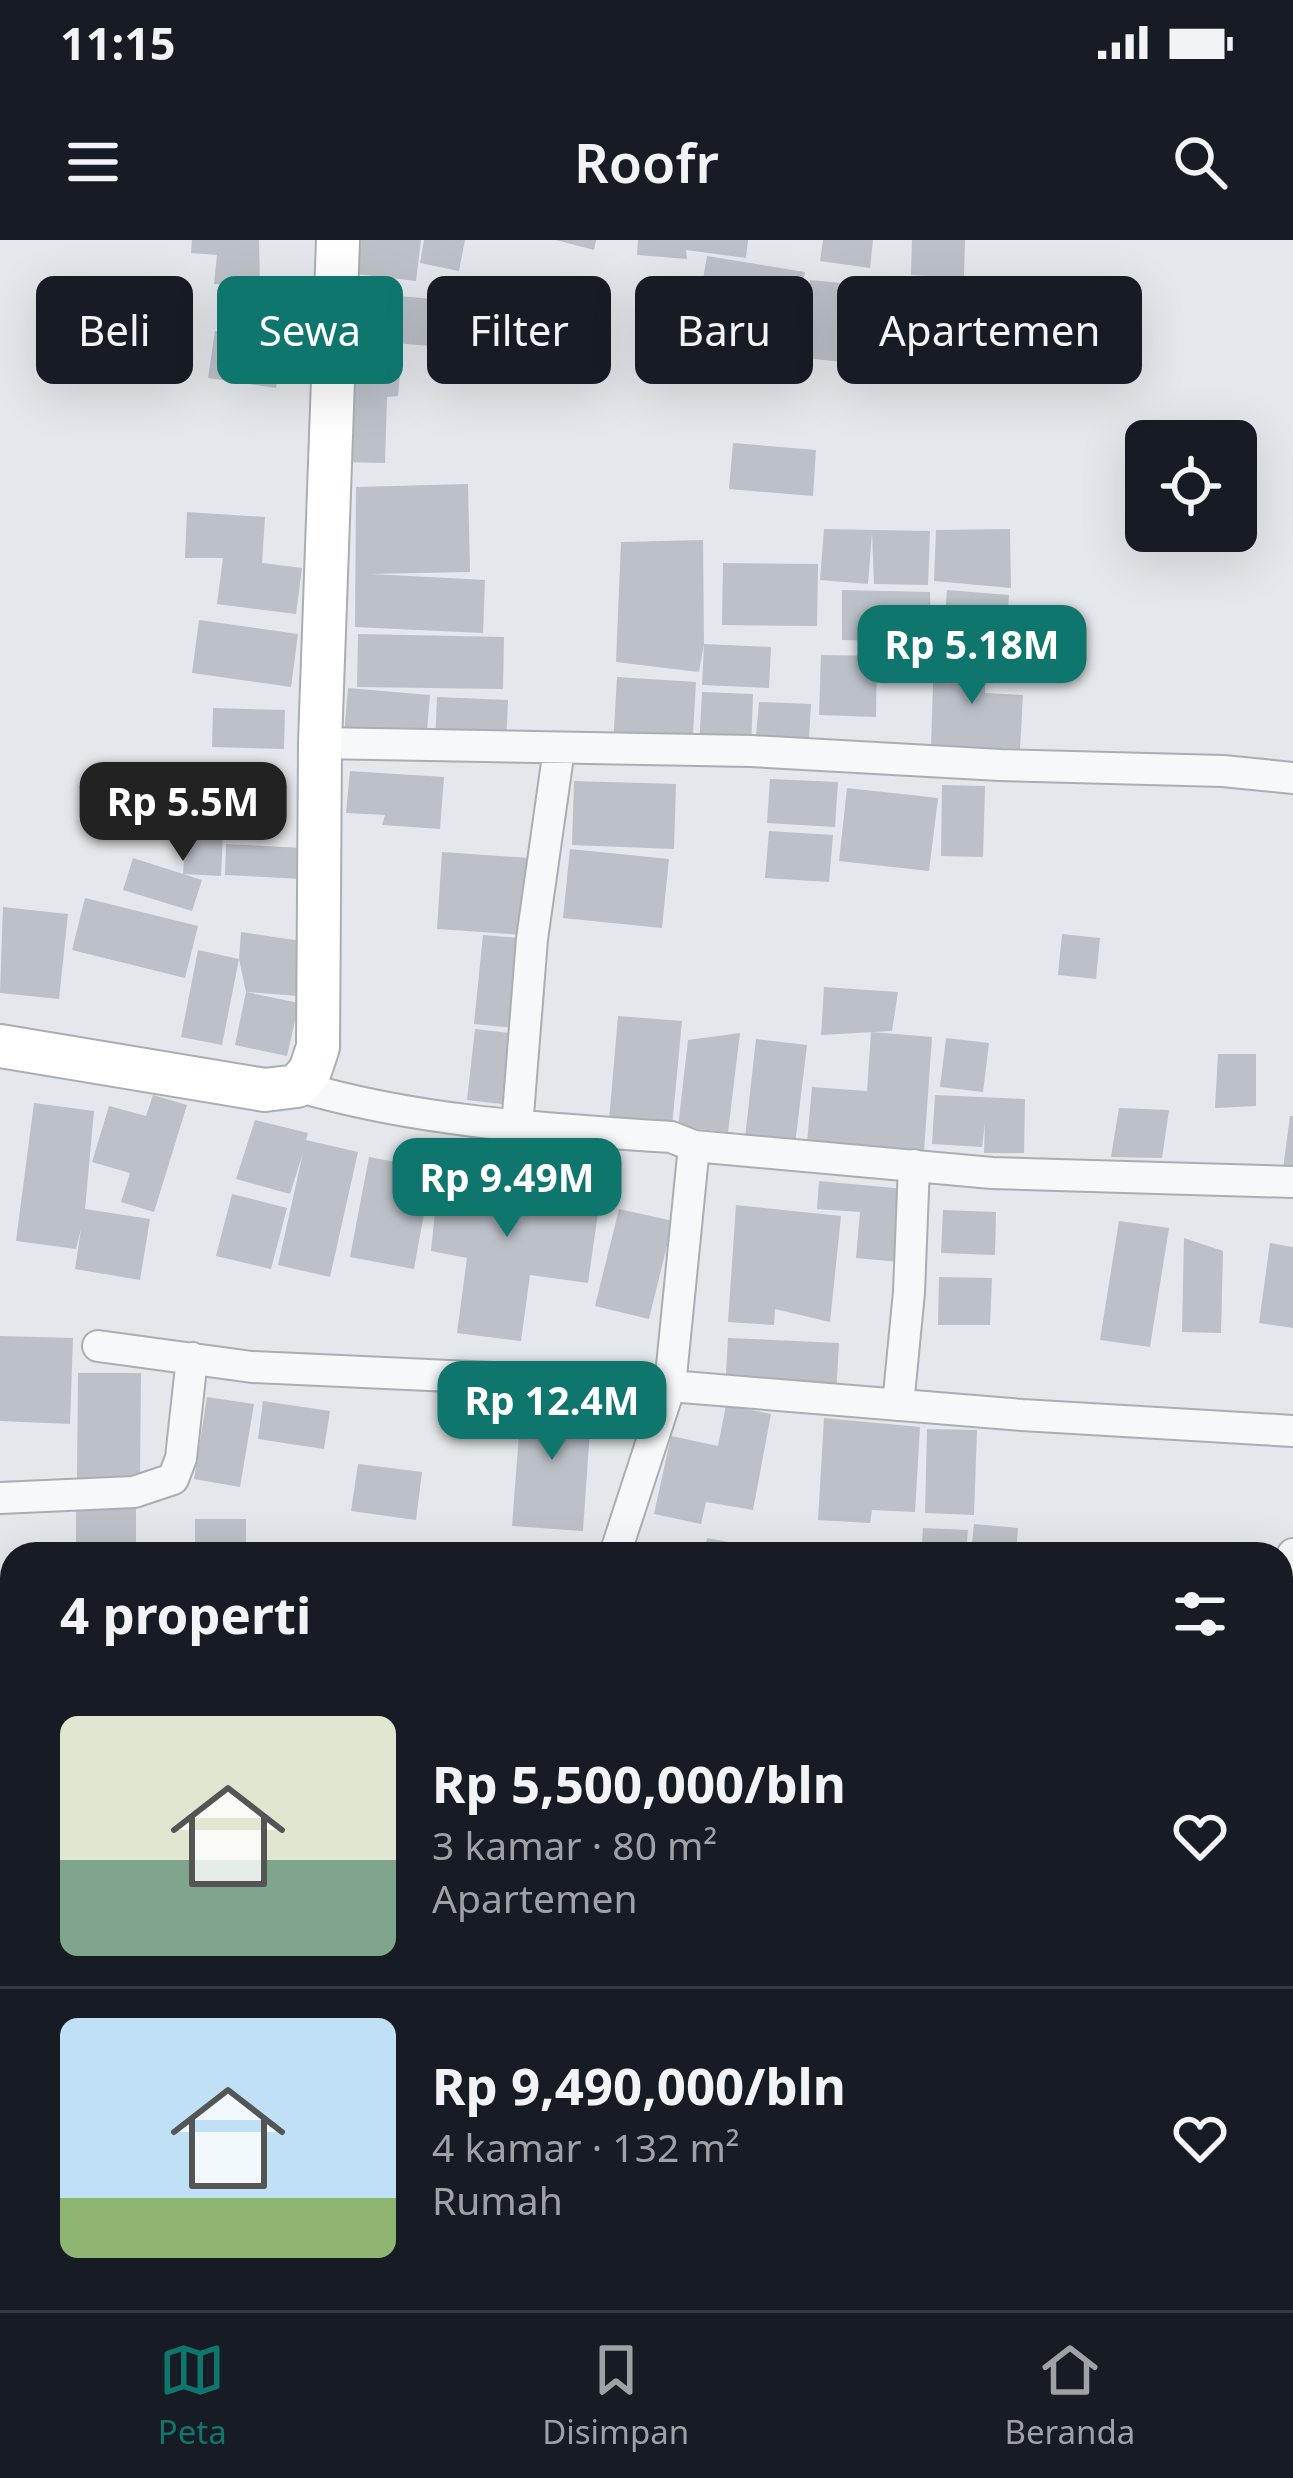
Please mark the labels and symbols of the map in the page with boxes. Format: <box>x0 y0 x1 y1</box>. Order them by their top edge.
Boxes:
pin: Rp 5.18M <box>848 605 1096 707</box>
pin: Rp 5.5M <box>72 762 294 864</box>
pin: Rp 9.49M <box>383 1138 631 1240</box>
pin: Rp 12.4M <box>428 1361 676 1463</box>

